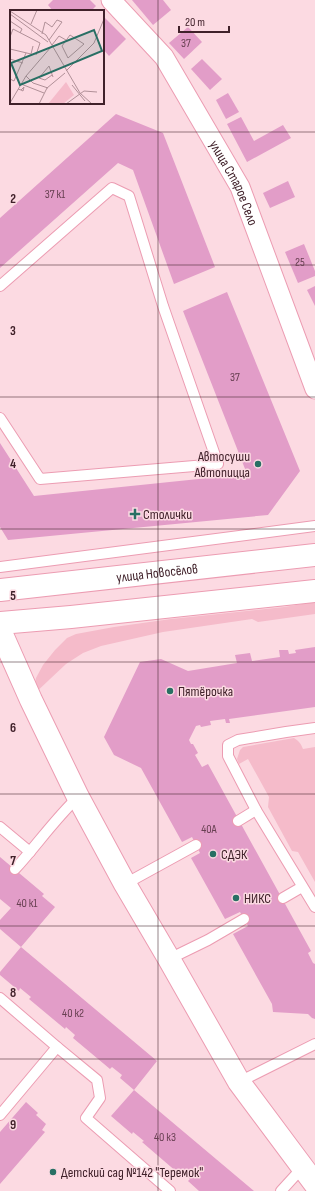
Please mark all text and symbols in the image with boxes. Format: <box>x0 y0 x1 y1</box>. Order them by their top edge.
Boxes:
scale bar <box>179 8 229 34</box>
inset map <box>10 10 104 104</box>
text: 20 m <box>185 15 205 30</box>
house number: 37 <box>181 36 191 51</box>
street label: улица Старое Село <box>206 137 262 228</box>
house number: 37 к1 <box>45 187 66 202</box>
text: 2 <box>10 191 16 207</box>
house number: 25 <box>295 255 305 270</box>
text: 3 <box>10 323 16 339</box>
house number: 37 <box>230 370 240 385</box>
place label: Автосуши Автопицца <box>193 448 250 481</box>
text: 4 <box>10 456 16 472</box>
marker: Автосуши Автопицца <box>253 459 263 469</box>
place label: Столички <box>143 506 192 523</box>
marker: Столички <box>130 509 140 519</box>
street label: улица Новосёлов <box>115 560 199 586</box>
text: 5 <box>10 588 16 604</box>
place label: Пятёрочка <box>178 683 233 700</box>
marker: Пятёрочка <box>165 686 175 696</box>
text: 6 <box>10 720 16 736</box>
house number: 40А <box>201 822 218 837</box>
place label: СДЭК <box>221 846 248 863</box>
marker: СДЭК <box>208 849 218 859</box>
text: 7 <box>10 853 16 869</box>
place label: НИКС <box>244 890 271 907</box>
marker: НИКС <box>231 893 241 903</box>
house number: 40 к1 <box>16 896 38 911</box>
text: 8 <box>10 985 16 1001</box>
house number: 40 к2 <box>62 1006 84 1021</box>
text: 9 <box>10 1117 16 1133</box>
house number: 40 к3 <box>154 1130 176 1145</box>
place label: Детский сад №142 "Теремок" <box>61 1164 203 1181</box>
marker: Детский сад №142 "Теремок" <box>48 1167 58 1177</box>

